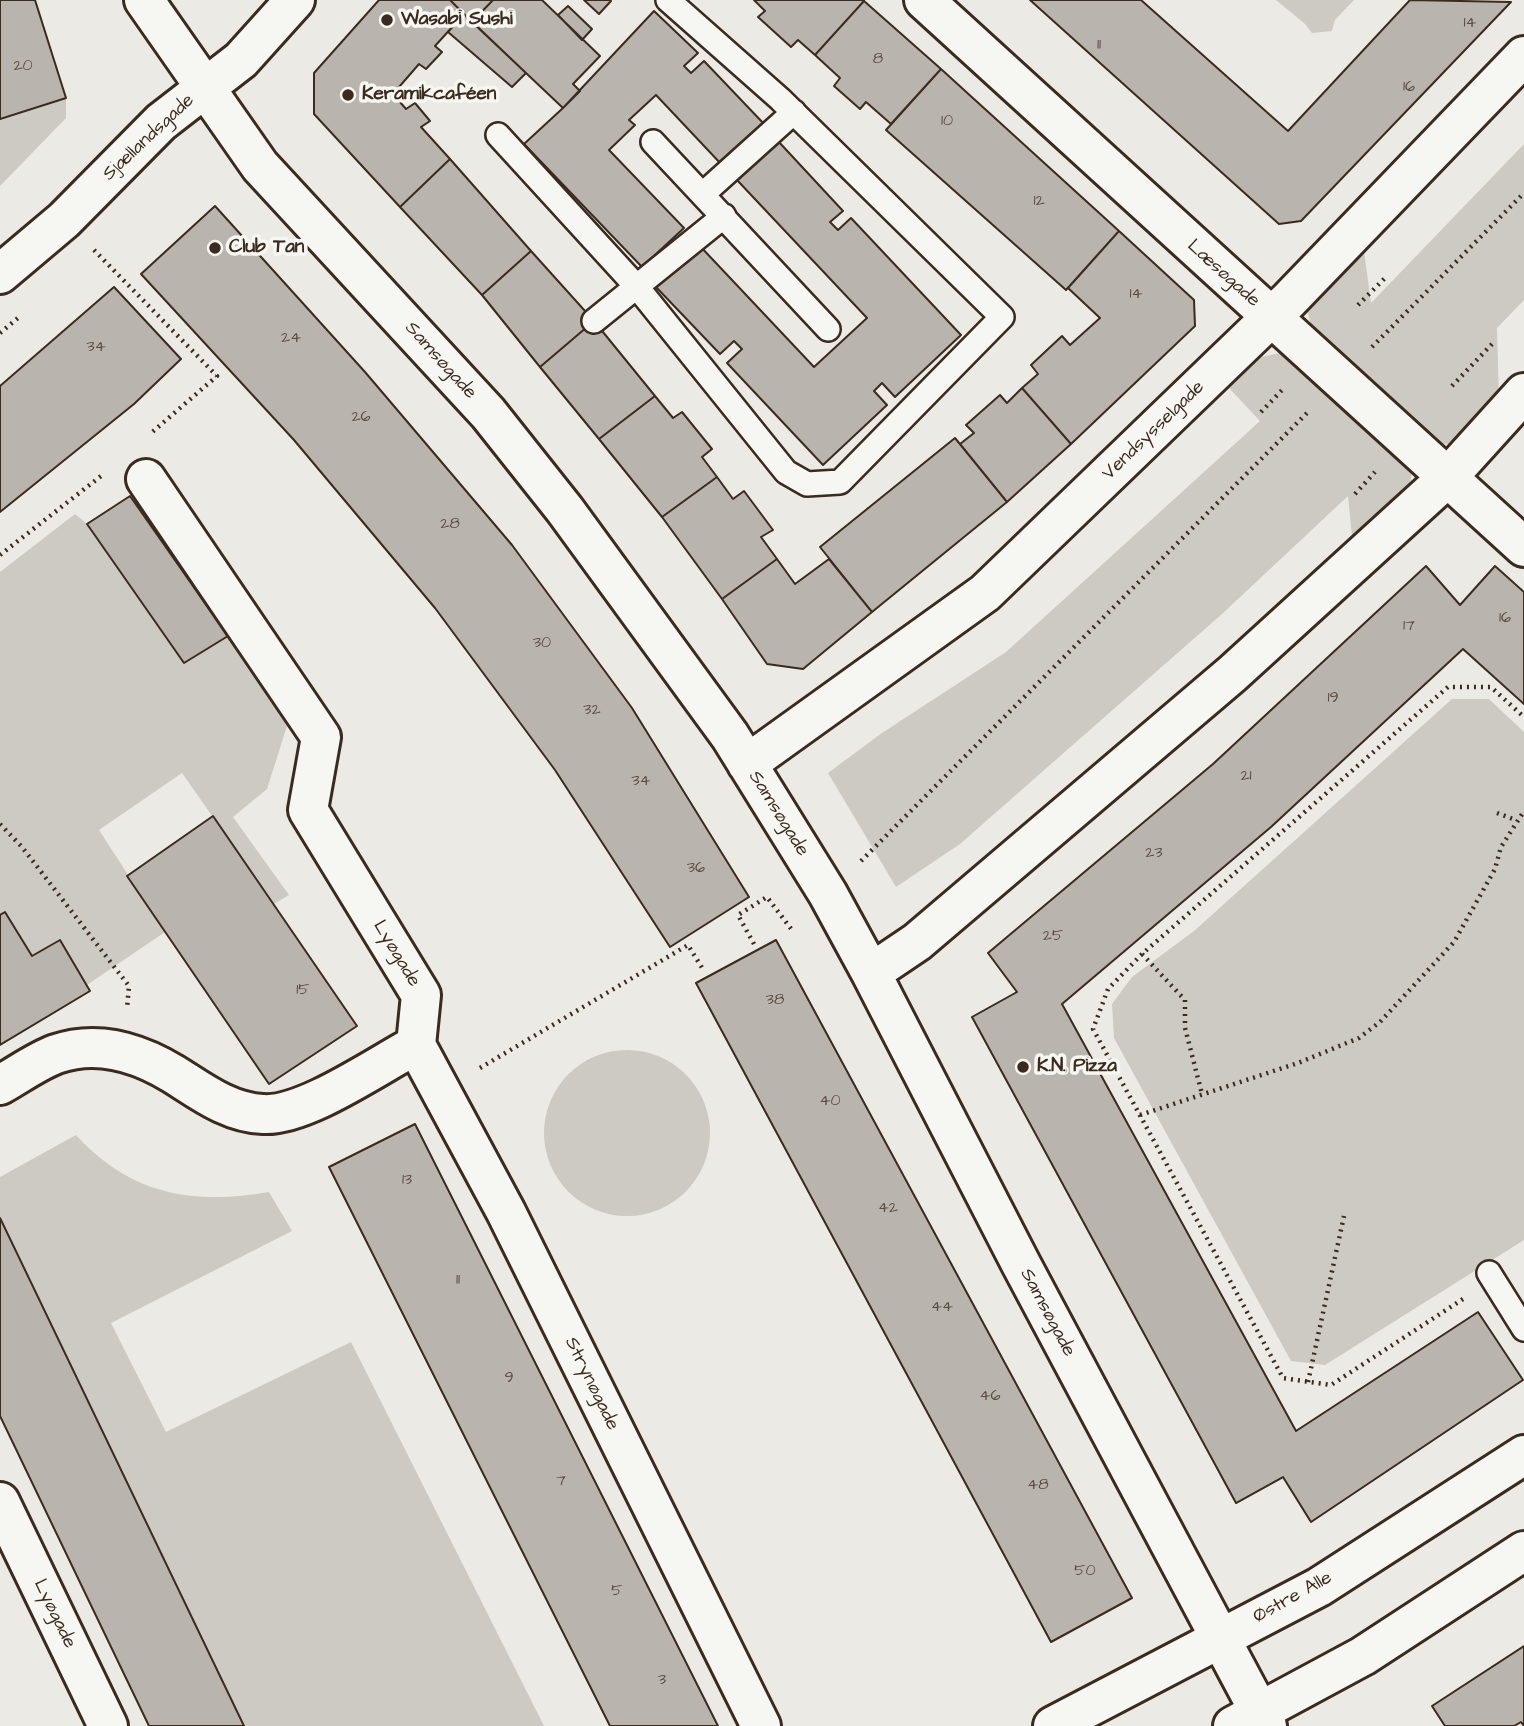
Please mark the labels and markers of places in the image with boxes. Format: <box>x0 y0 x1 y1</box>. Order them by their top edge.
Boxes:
place label: Wasabi Sushi <box>401 9 513 31</box>
marker: Wasabi Sushi <box>379 12 395 28</box>
place label: Keramikcaféen <box>362 84 496 106</box>
marker: Keramikcaféen <box>340 87 356 103</box>
place label: Club Tan <box>229 237 304 259</box>
marker: Club Tan <box>207 240 223 256</box>
place label: K.N. Pizza <box>1037 1056 1117 1078</box>
marker: K.N. Pizza <box>1015 1059 1031 1075</box>

